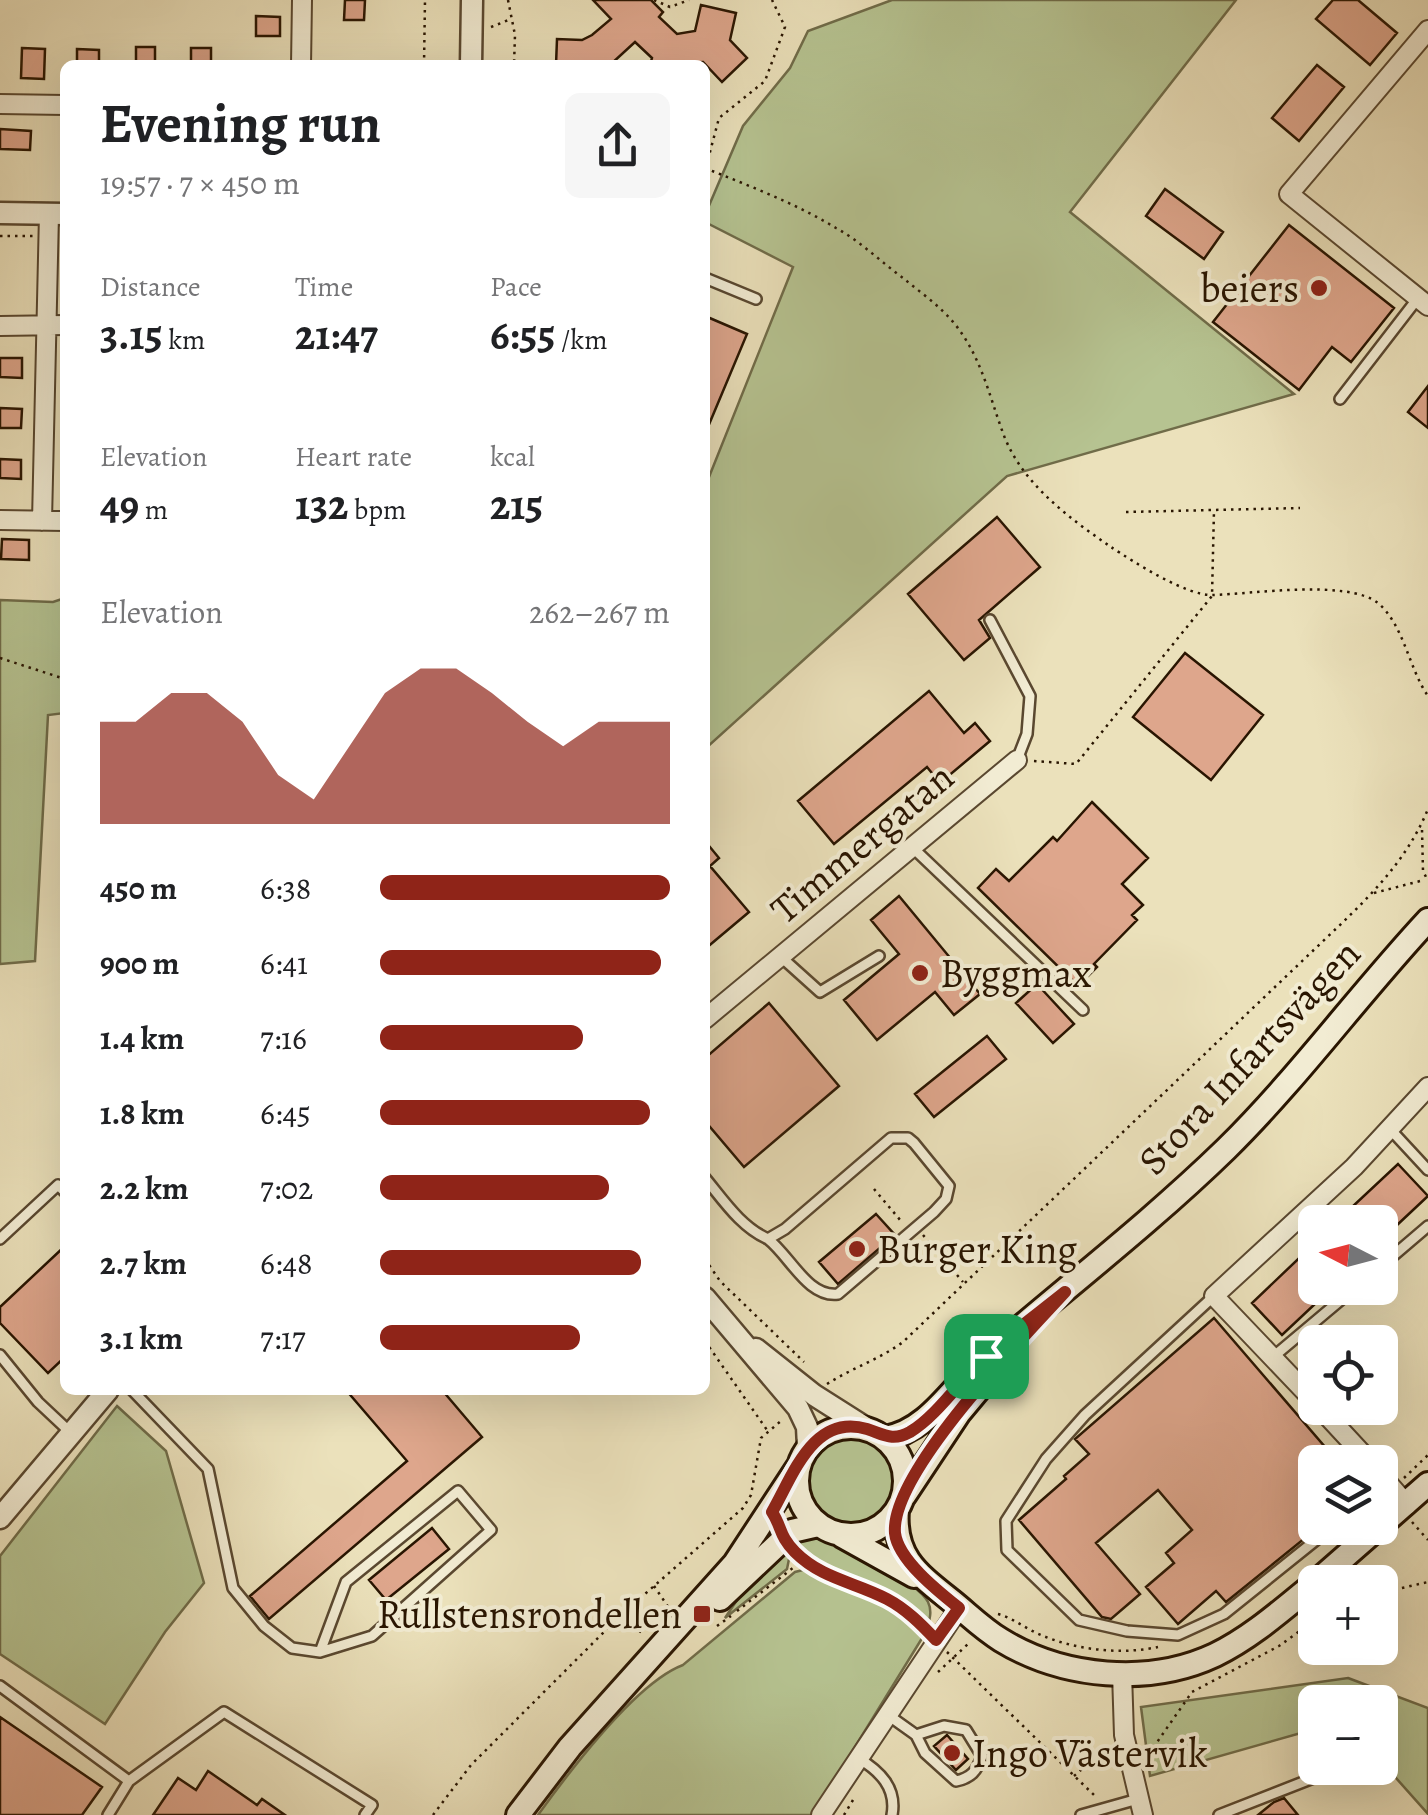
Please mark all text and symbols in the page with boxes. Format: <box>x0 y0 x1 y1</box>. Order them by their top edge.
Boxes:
text: Evening run <box>100 86 381 161</box>
button: share <box>565 93 670 198</box>
text: 19:57 · 7 × 450 m <box>100 161 300 205</box>
place label: beiers <box>1200 261 1299 316</box>
text: Distance <box>100 268 200 306</box>
text: Time <box>295 268 353 306</box>
text: Pace <box>490 268 542 306</box>
marker: beiers <box>1308 277 1330 299</box>
text: 3.15 <box>100 306 163 363</box>
text: 21:47 <box>295 306 378 363</box>
text: 6:55 <box>490 306 555 363</box>
text: km <box>163 321 205 359</box>
text: /km <box>555 321 607 359</box>
text: Elevation <box>100 438 207 476</box>
text: Heart rate <box>295 438 412 476</box>
text: kcal <box>490 438 535 476</box>
text: 49 <box>100 476 139 533</box>
text: 132 <box>295 476 348 533</box>
text: 215 <box>490 476 543 533</box>
text: m <box>139 491 168 529</box>
text: bpm <box>348 491 406 529</box>
text: Elevation <box>100 590 223 634</box>
text: 262–267 m <box>529 590 670 634</box>
street label: Timmergatan <box>759 750 965 936</box>
text: 450 m <box>100 866 177 910</box>
text: 6:38 <box>260 866 311 910</box>
street label: Stora Infartsvägen <box>1125 927 1373 1187</box>
text: 900 m <box>100 941 179 985</box>
text: 6:41 <box>260 941 308 985</box>
place label: Byggmax <box>940 946 1092 1001</box>
marker: Byggmax <box>909 962 931 984</box>
text: 1.4 km <box>100 1016 184 1060</box>
text: 7:16 <box>260 1016 307 1060</box>
text: 1.8 km <box>100 1091 185 1135</box>
text: 6:45 <box>260 1091 311 1135</box>
text: 2.2 km <box>100 1166 189 1210</box>
text: 7:02 <box>260 1166 313 1210</box>
north arrow <box>1298 1205 1398 1305</box>
map controls <box>1298 1205 1398 1785</box>
place label: Burger King <box>877 1222 1077 1277</box>
marker: Burger King <box>846 1238 868 1260</box>
text: 2.7 km <box>100 1241 187 1285</box>
text: 6:48 <box>260 1241 312 1285</box>
pin <box>944 1314 1029 1399</box>
text: 3.1 km <box>100 1316 183 1360</box>
text: 7:17 <box>260 1316 305 1360</box>
button: locate <box>1298 1325 1398 1425</box>
icon: arrive <box>959 1329 1014 1384</box>
button: layers <box>1298 1445 1398 1545</box>
button: + <box>1298 1565 1398 1665</box>
place label: Rullstensrondellen <box>377 1587 682 1642</box>
marker: Rullstensrondellen <box>691 1603 713 1625</box>
button: − <box>1298 1685 1398 1785</box>
place label: Ingo Västervik <box>972 1726 1208 1781</box>
marker: Ingo Västervik <box>941 1742 963 1764</box>

